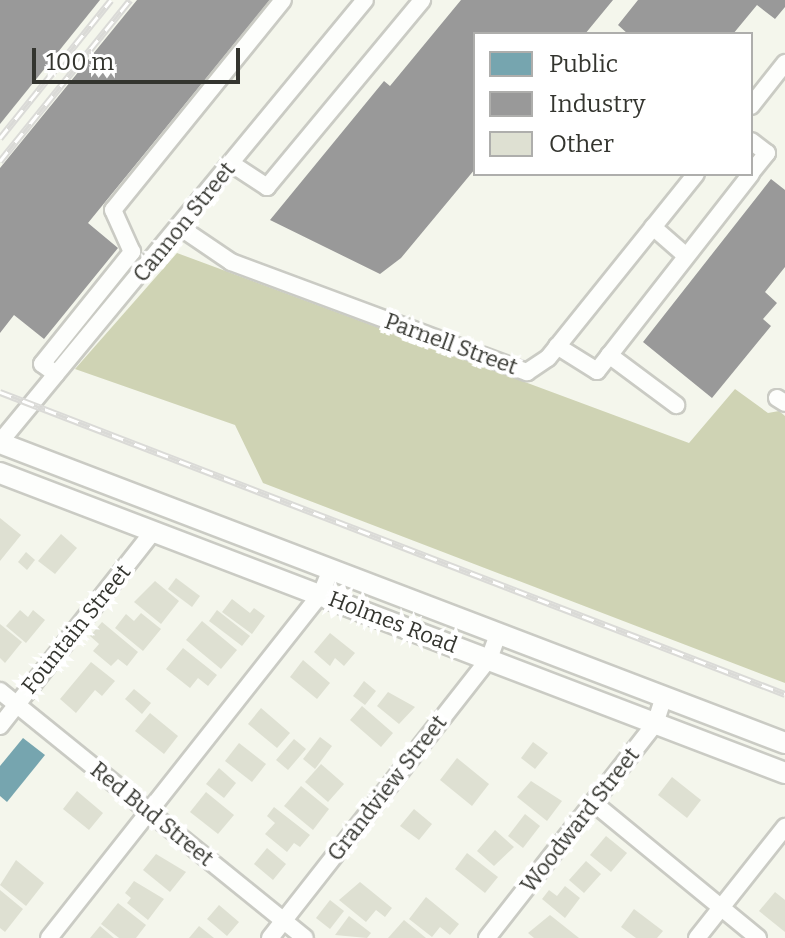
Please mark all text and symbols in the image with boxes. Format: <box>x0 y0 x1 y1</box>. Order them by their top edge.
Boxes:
scale bar <box>36 32 244 82</box>
legend <box>473 32 753 176</box>
text: 100 m <box>46 48 114 76</box>
text: Public <box>549 50 618 78</box>
text: Industry <box>549 90 646 118</box>
text: Other <box>549 130 614 158</box>
street label: Cannon Street <box>128 157 240 287</box>
street label: Parnell Street <box>381 308 521 380</box>
street label: Fountain Street <box>16 559 136 699</box>
street label: Holmes Road <box>325 585 461 659</box>
street label: Grandview Street <box>322 710 452 866</box>
street label: Woodward Street <box>515 742 645 898</box>
street label: Red Bud Street <box>85 756 219 872</box>

